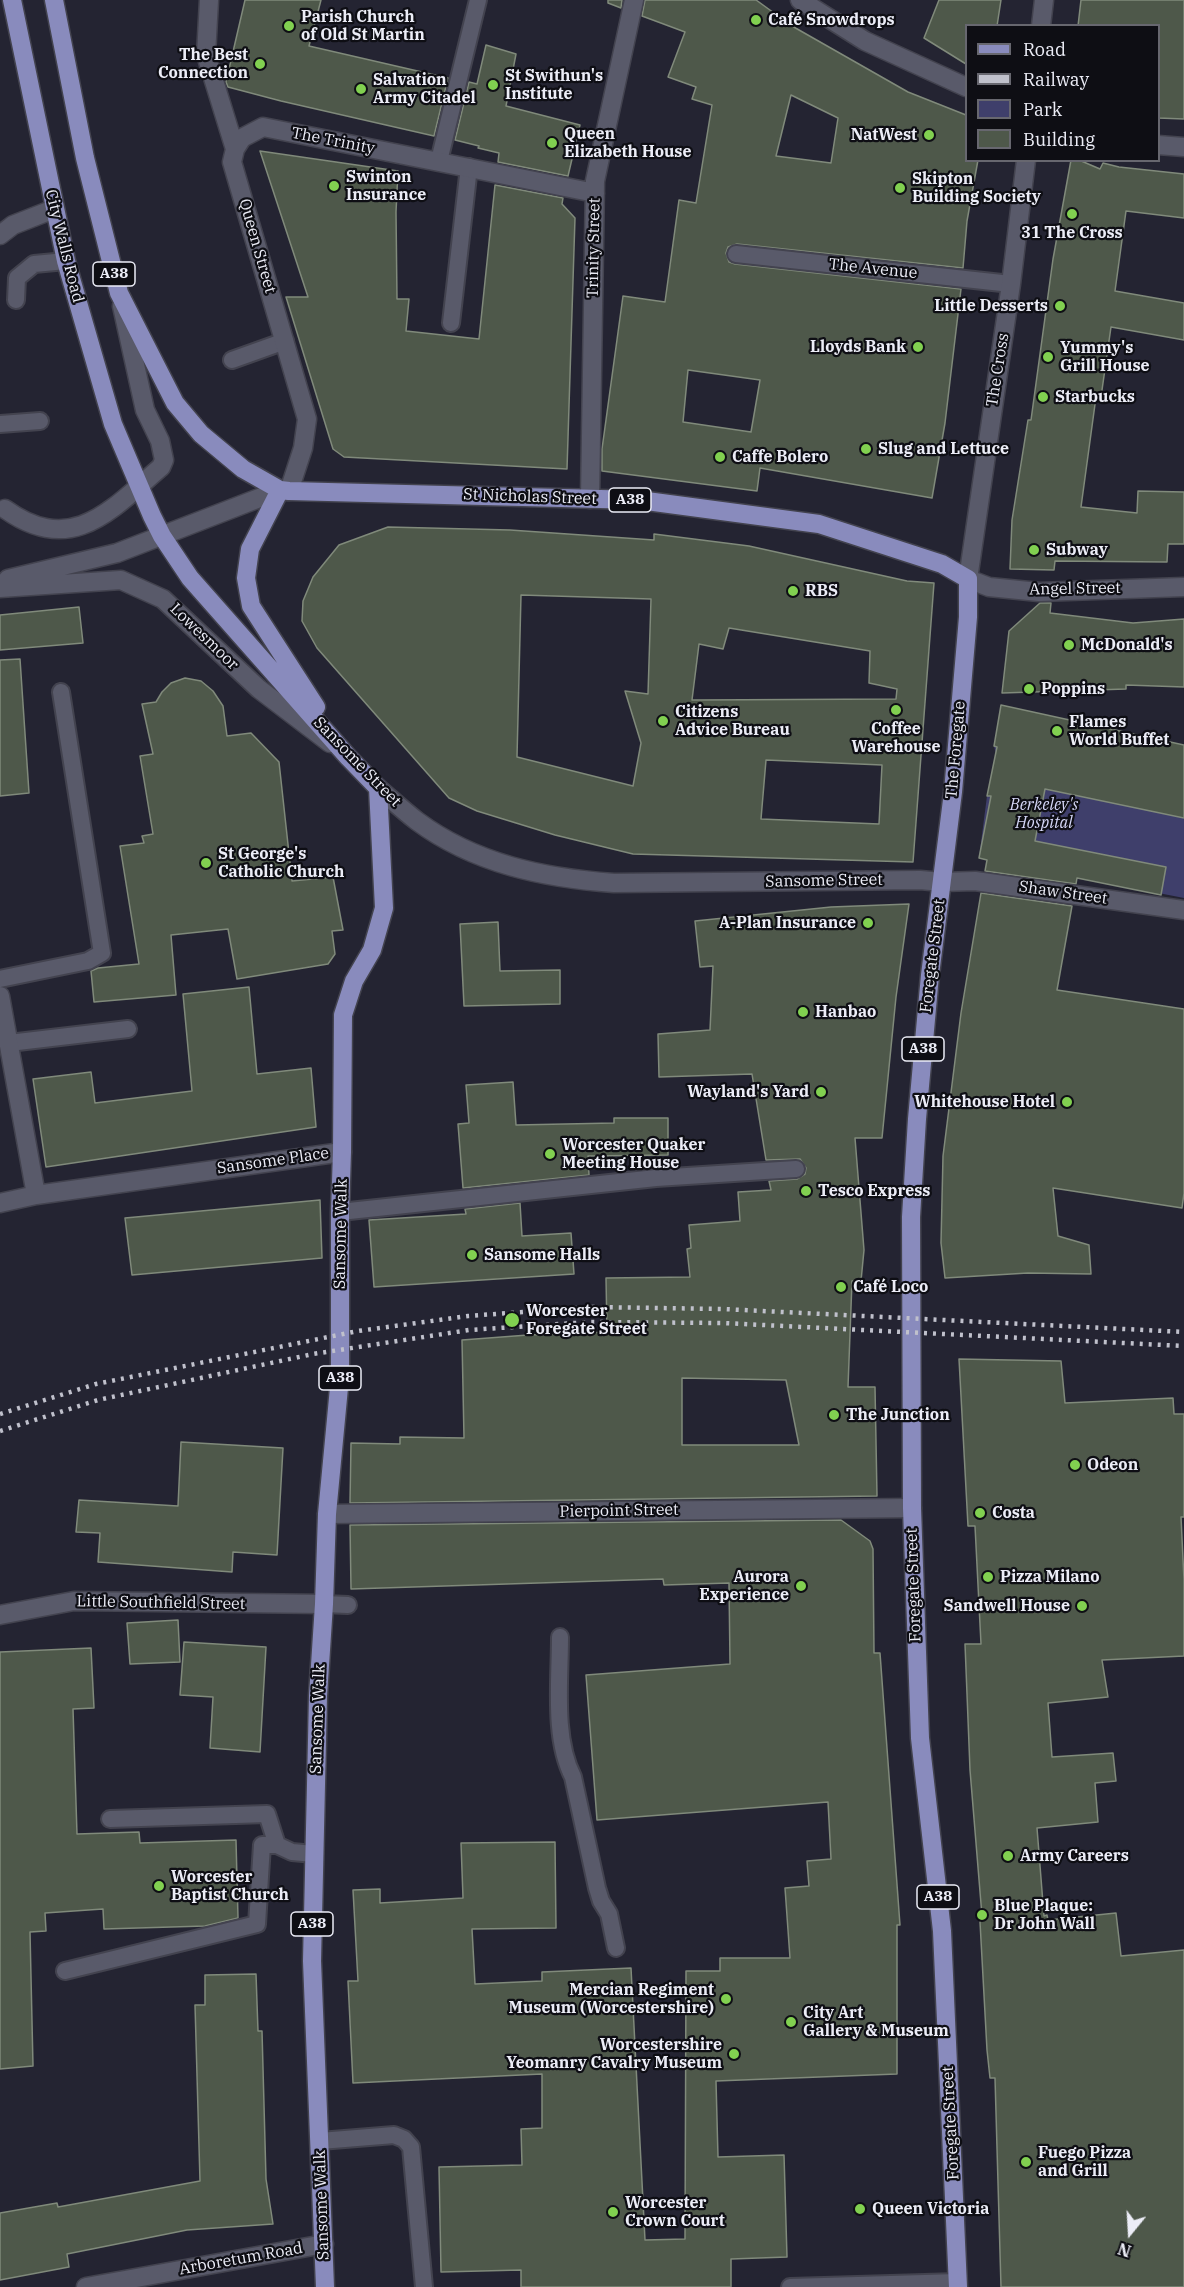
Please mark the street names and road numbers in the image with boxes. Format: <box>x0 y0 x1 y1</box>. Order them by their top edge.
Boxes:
street label: The Trinity <box>290 124 376 158</box>
street label: City Walls Road <box>41 187 87 305</box>
street label: Queen Street <box>234 197 280 295</box>
street label: Trinity Street <box>584 198 604 298</box>
street label: The Avenue <box>828 255 918 283</box>
road number: A38 <box>93 262 135 286</box>
street label: The Cross <box>983 332 1013 408</box>
street label: St Nicholas Street <box>463 485 597 509</box>
road number: A38 <box>609 488 651 512</box>
street label: Angel Street <box>1029 579 1121 599</box>
street label: Lowesmoor <box>166 600 242 674</box>
street label: The Foregate <box>942 700 970 800</box>
street label: Sansome Street <box>309 713 405 811</box>
street label: Sansome Street <box>765 870 883 892</box>
street label: Shaw Street <box>1018 877 1108 909</box>
street label: Foregate Street <box>917 898 949 1014</box>
road number: A38 <box>902 1037 944 1061</box>
street label: Sansome Place <box>216 1144 330 1178</box>
street label: Sansome Walk <box>330 1179 352 1289</box>
road number: A38 <box>319 1366 361 1390</box>
street label: Pierpoint Street <box>559 1500 679 1522</box>
street label: Foregate Street <box>902 1528 926 1642</box>
street label: Little Southfield Street <box>77 1592 245 1614</box>
street label: Sansome Walk <box>306 1664 330 1774</box>
road number: A38 <box>917 1885 959 1909</box>
road number: A38 <box>291 1912 333 1936</box>
street label: Foregate Street <box>938 2065 964 2181</box>
street label: Sansome Walk <box>310 2150 334 2260</box>
street label: Arboretum Road <box>178 2239 304 2279</box>

